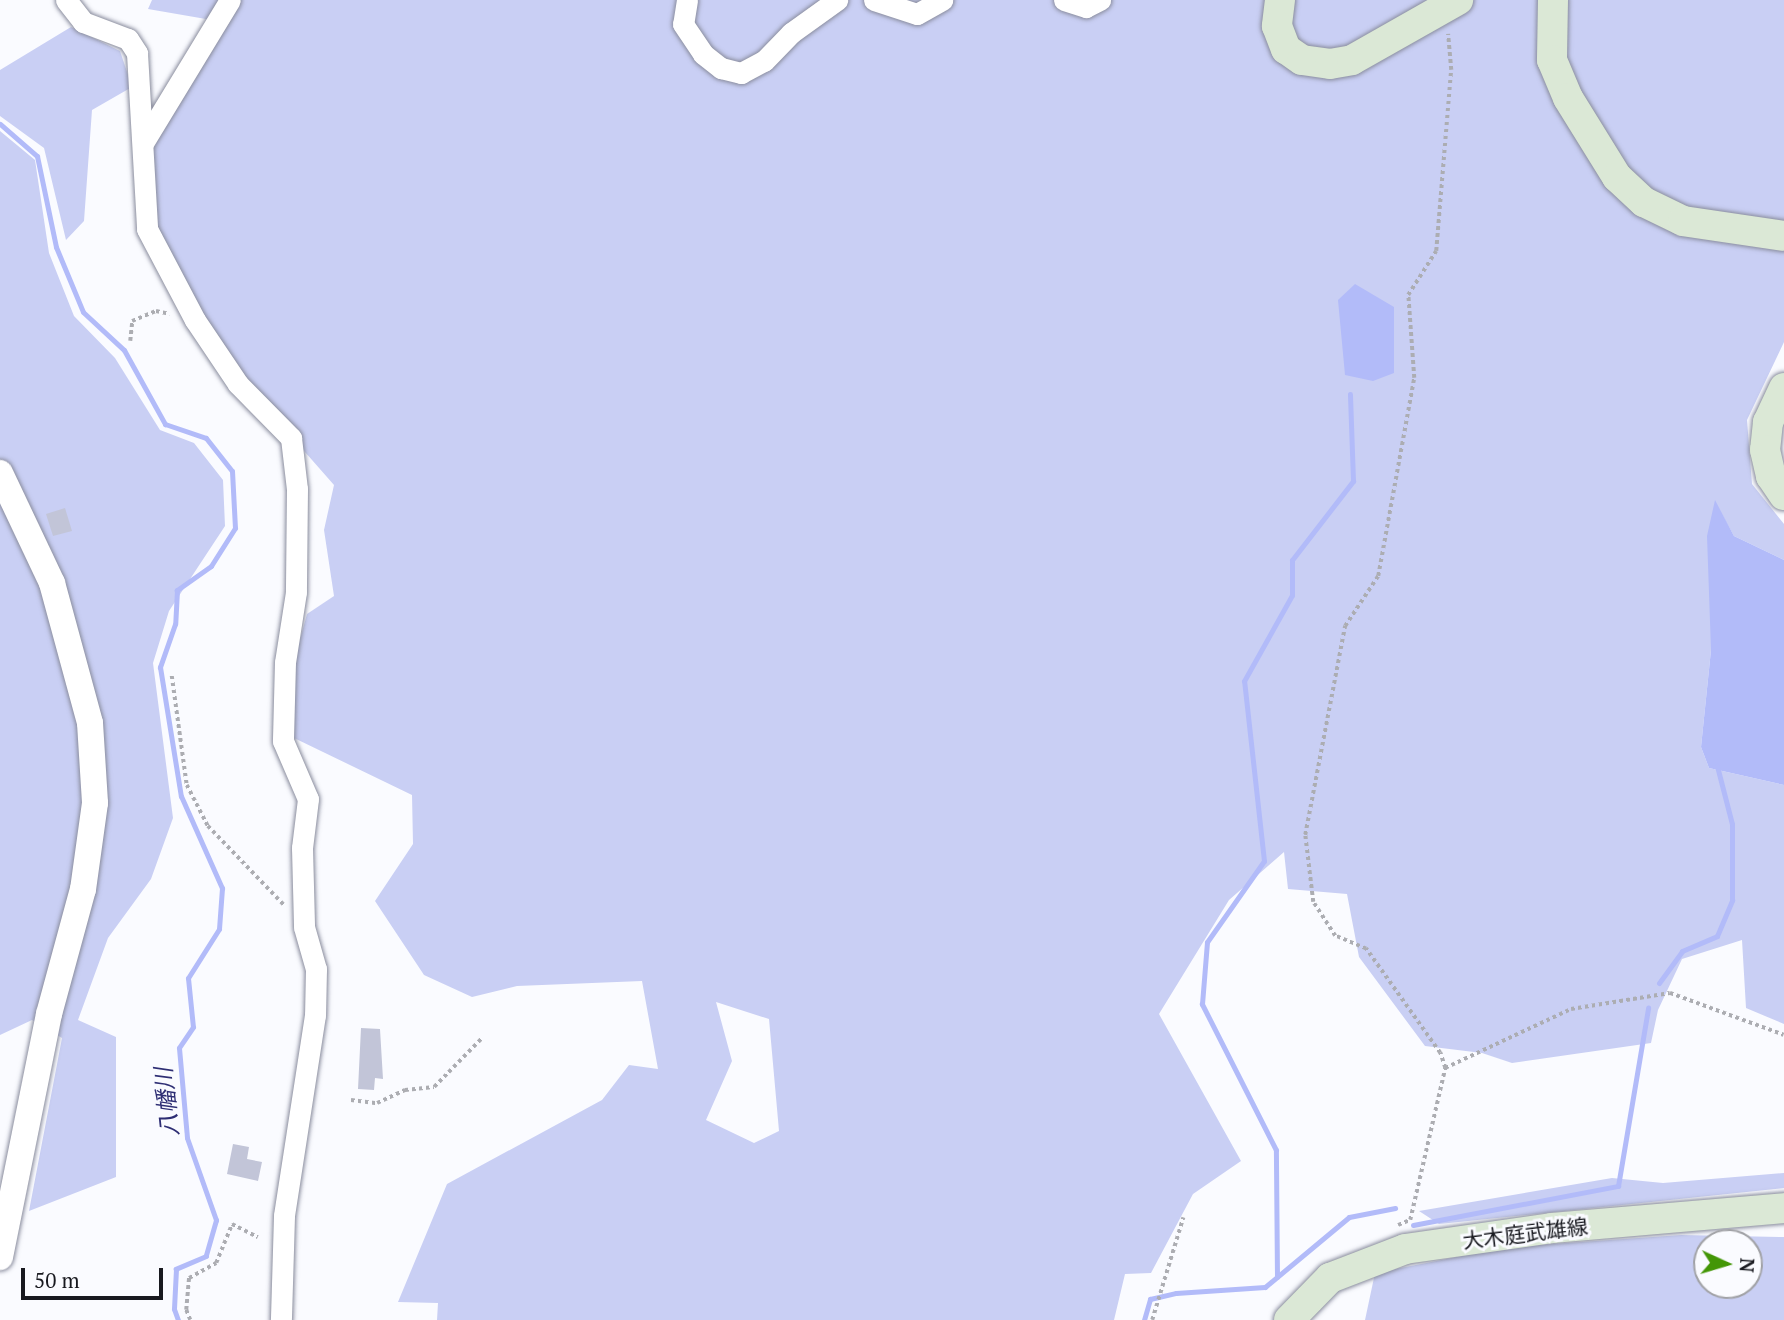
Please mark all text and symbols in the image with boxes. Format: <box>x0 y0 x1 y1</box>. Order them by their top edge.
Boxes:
water label: 八幡川 <box>150 1066 184 1138</box>
street label: 大木庭武雄線 <box>1461 1213 1589 1253</box>
north arrow <box>1693 1229 1763 1299</box>
scale bar <box>24 1254 166 1298</box>
text: N <box>1734 1257 1760 1273</box>
text: 50 m <box>34 1266 80 1294</box>

